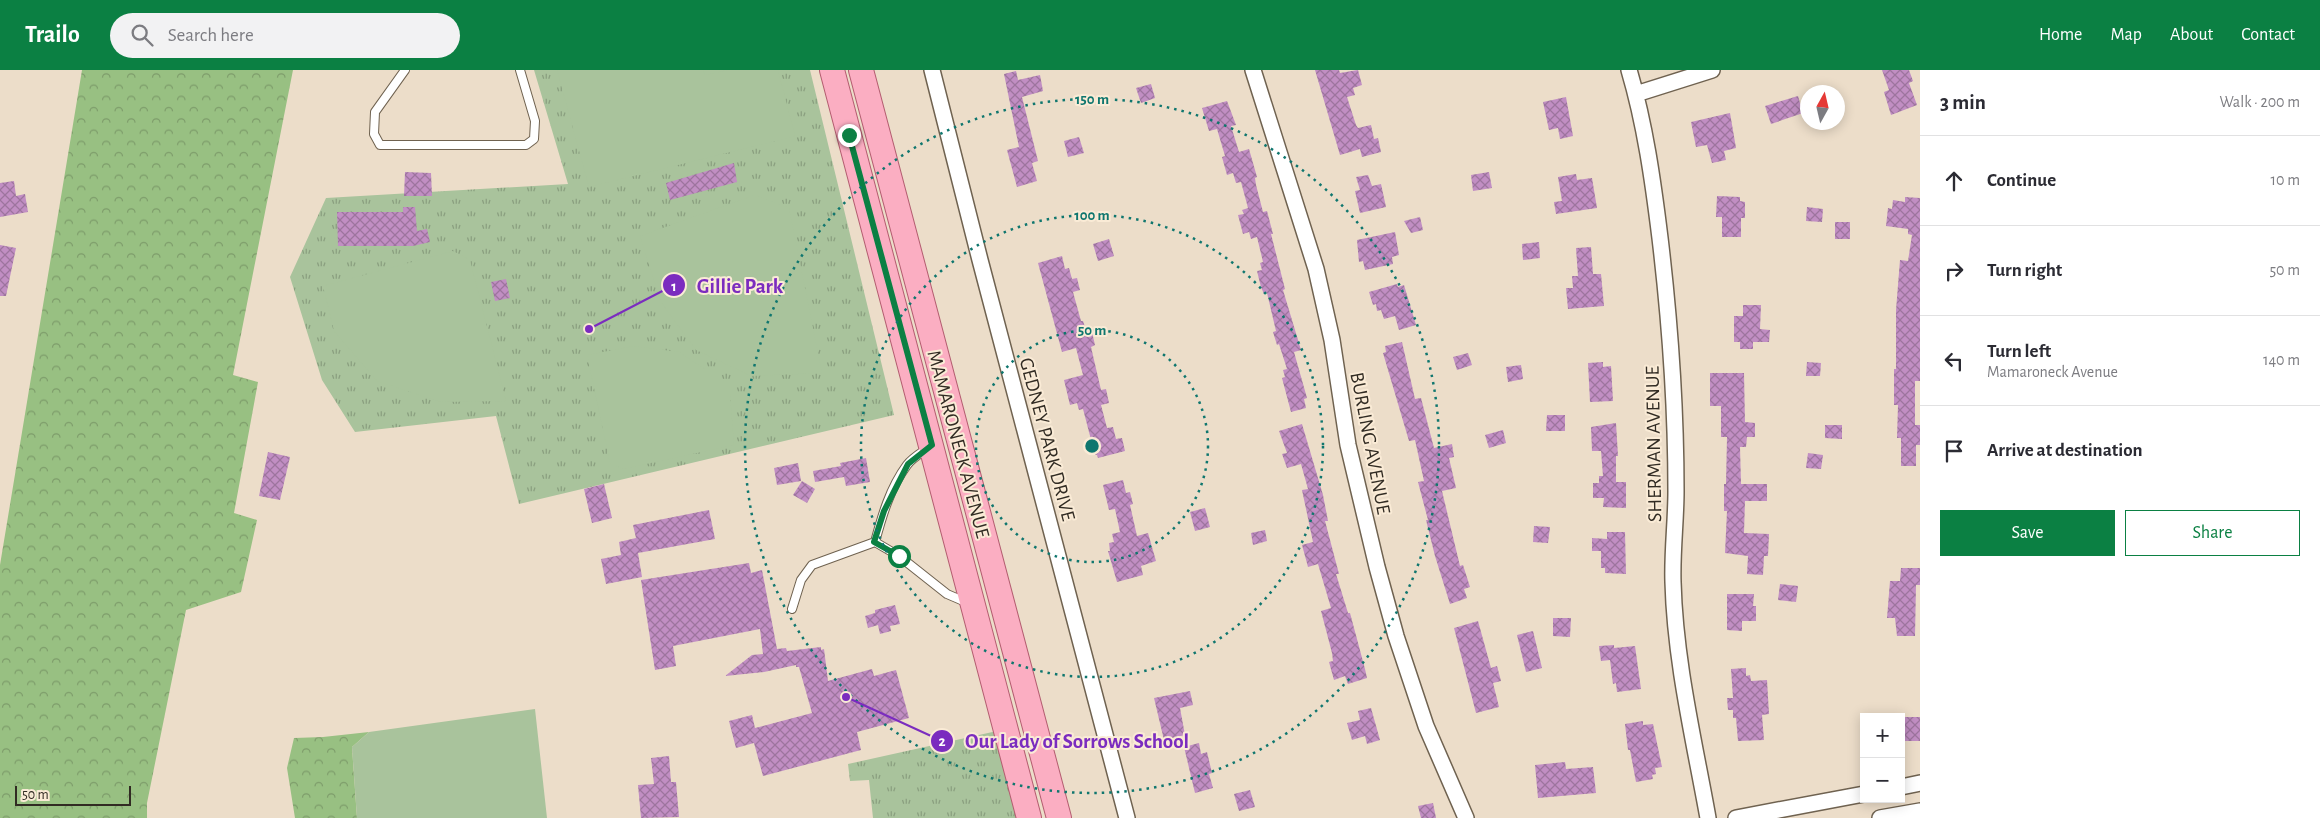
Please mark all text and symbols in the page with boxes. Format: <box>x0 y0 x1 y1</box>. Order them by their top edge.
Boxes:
search box <box>110 13 460 58</box>
icon: search <box>128 21 156 49</box>
text: Trailo <box>25 23 80 47</box>
text: Search here <box>168 26 254 45</box>
text: Home <box>2039 26 2082 44</box>
text: Map <box>2110 26 2142 44</box>
text: About <box>2170 26 2213 44</box>
text: Contact <box>2241 26 2295 44</box>
north arrow <box>1800 85 1845 130</box>
text: 150 m <box>1075 92 1109 107</box>
text: 3 min <box>1940 92 1986 113</box>
text: Walk · 200 m <box>2219 94 2300 110</box>
route end <box>838 124 861 147</box>
icon: ahead <box>1940 167 1968 195</box>
text: Continue <box>1987 171 2056 190</box>
text: 10 m <box>2271 172 2300 188</box>
text: 100 m <box>1074 208 1110 223</box>
icon: right <box>1940 257 1968 285</box>
text: Turn right <box>1987 261 2062 280</box>
text: 50 m <box>2269 262 2300 278</box>
callout: Gillie Park <box>662 267 793 303</box>
text: Gillie Park <box>697 276 784 297</box>
text: 1 <box>671 279 677 294</box>
text: 50 m <box>1078 323 1106 338</box>
text: Turn left <box>1987 342 2051 361</box>
icon: left <box>1940 347 1968 375</box>
street label: MAMARONECK AVENUE <box>923 348 993 541</box>
text: 140 m <box>2263 352 2300 368</box>
street label: GEDNEY PARK DRIVE <box>1016 356 1079 523</box>
text: Mamaroneck Avenue <box>1987 364 2118 380</box>
street label: SHERMAN AVENUE <box>1643 365 1665 522</box>
street label: BURLING AVENUE <box>1346 370 1394 516</box>
centre of rings <box>1083 437 1101 455</box>
icon: arrive <box>1940 437 1968 465</box>
text: Arrive at destination <box>1987 441 2143 460</box>
button: Save <box>1940 510 2115 556</box>
button: Share <box>2125 510 2300 556</box>
route start <box>888 545 911 568</box>
map controls <box>1860 713 1905 803</box>
button: + <box>1860 713 1905 758</box>
callout: Our Lady of Sorrows School <box>929 723 1199 759</box>
text: Our Lady of Sorrows School <box>965 731 1189 752</box>
text: 2 <box>938 734 946 749</box>
button: − <box>1860 758 1905 803</box>
scale bar <box>15 783 131 806</box>
text: 50 m <box>22 788 49 802</box>

